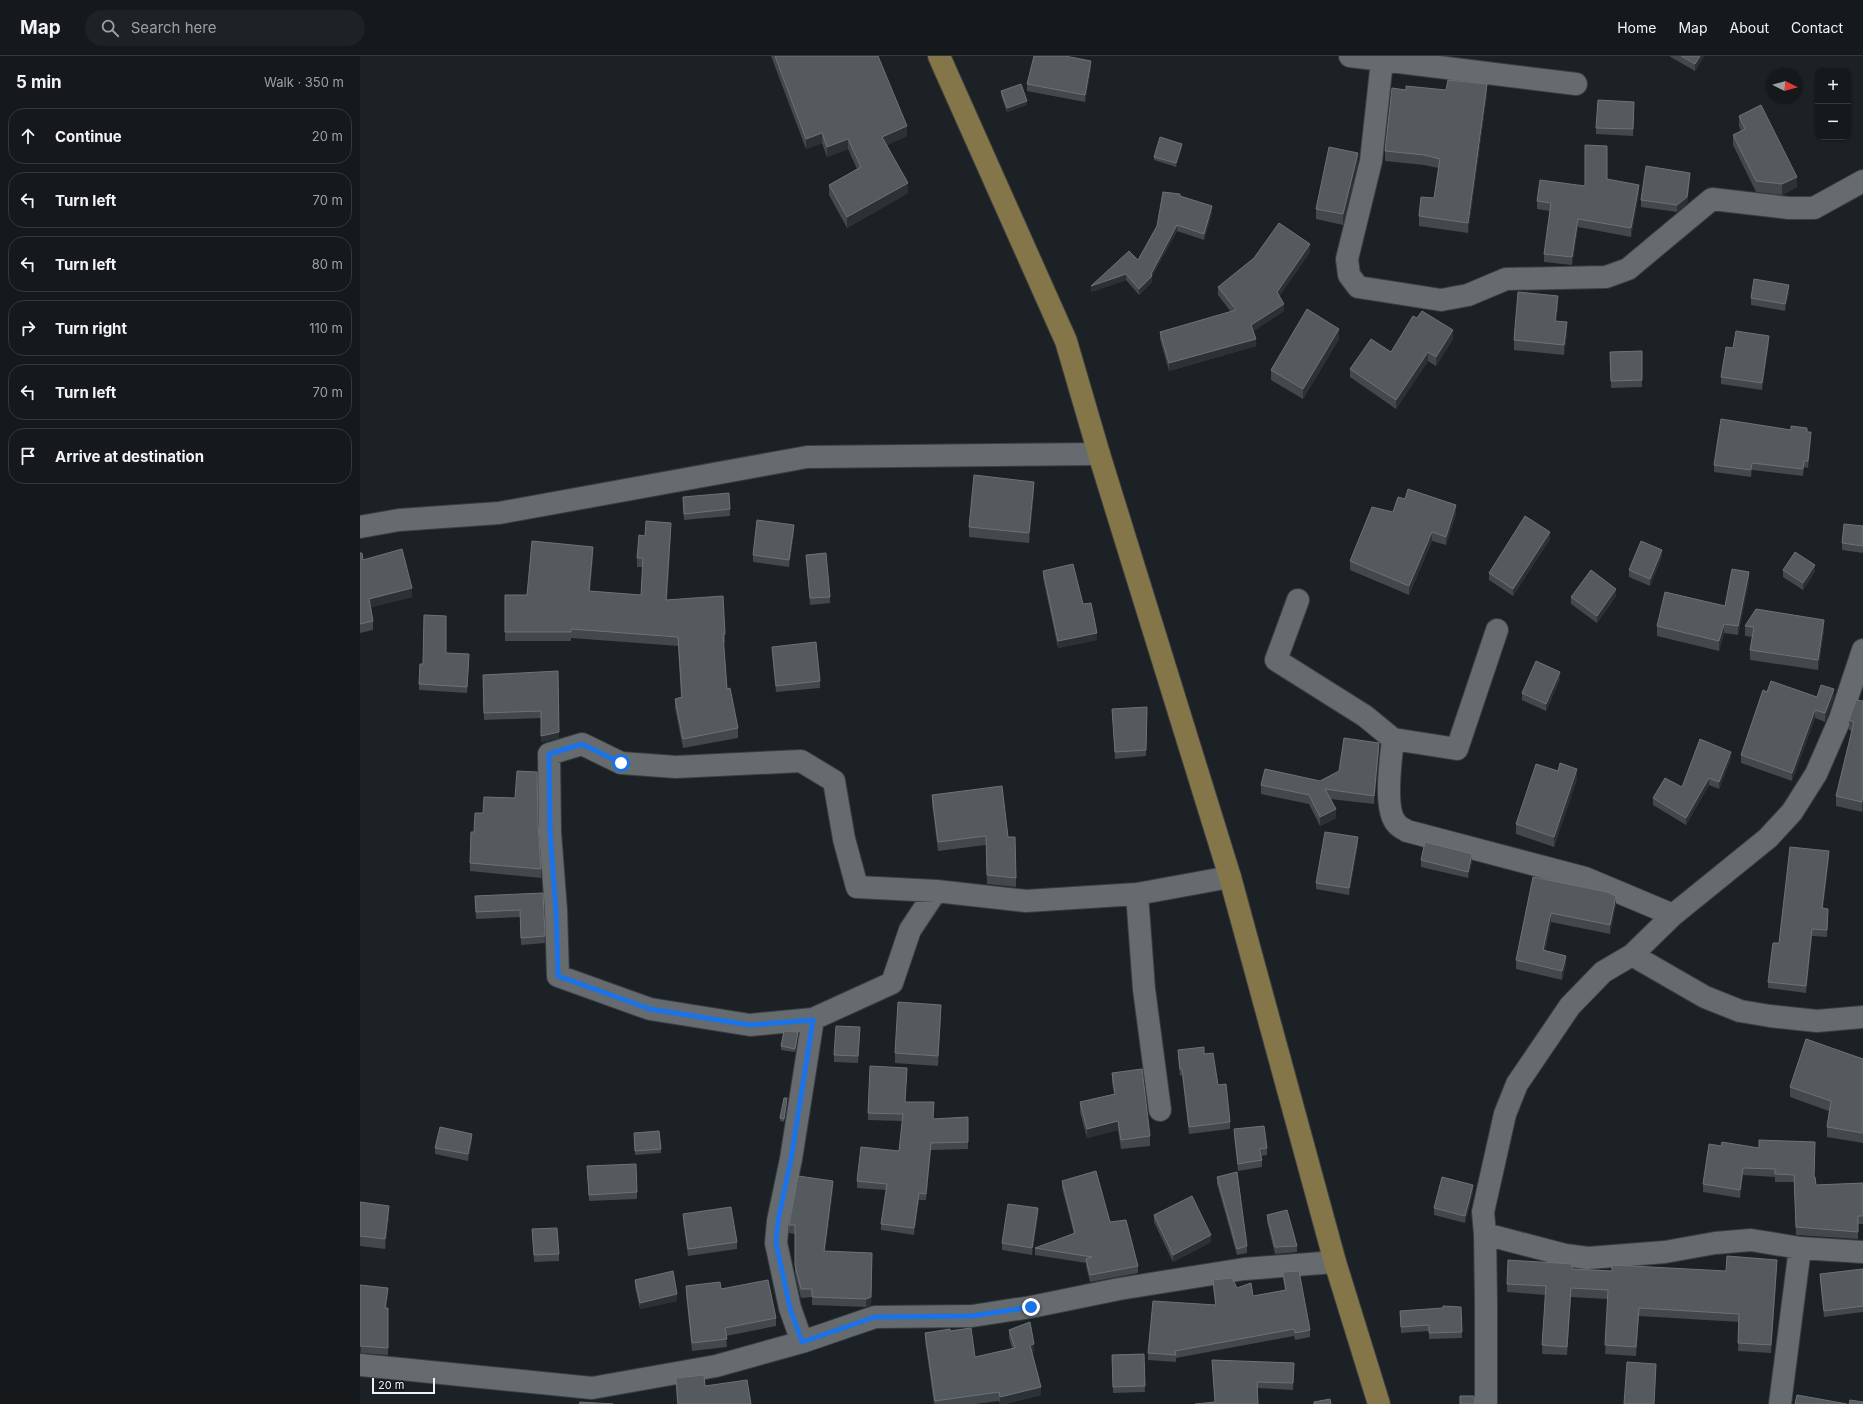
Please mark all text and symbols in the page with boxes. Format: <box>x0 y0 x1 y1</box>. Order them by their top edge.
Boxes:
search box <box>85 10 365 46</box>
text: Map <box>20 16 61 39</box>
icon: search <box>99 17 121 39</box>
text: Search here <box>131 18 216 37</box>
text: Home <box>1617 19 1656 36</box>
text: Map <box>1678 19 1708 36</box>
text: About <box>1730 19 1769 36</box>
text: Contact <box>1791 19 1843 36</box>
north arrow <box>1767 68 1803 104</box>
map controls <box>1815 68 1851 140</box>
button: + <box>1815 68 1851 104</box>
text: 5 min <box>16 72 62 92</box>
text: Walk · 350 m <box>264 74 344 90</box>
button: − <box>1815 104 1851 140</box>
icon: ahead <box>17 125 39 147</box>
text: Continue <box>55 127 122 146</box>
text: 20 m <box>312 128 343 144</box>
icon: left <box>17 189 39 211</box>
text: Turn left <box>55 191 116 210</box>
text: 70 m <box>313 192 343 208</box>
icon: left <box>17 253 39 275</box>
text: Turn left <box>55 255 116 274</box>
text: 80 m <box>312 256 343 272</box>
icon: right <box>17 317 39 339</box>
text: Turn right <box>55 319 127 338</box>
text: 110 m <box>309 320 343 336</box>
icon: left <box>17 381 39 403</box>
text: Turn left <box>55 383 116 402</box>
text: 70 m <box>313 384 343 400</box>
icon: arrive <box>17 445 39 467</box>
text: Arrive at destination <box>55 447 204 466</box>
route start <box>612 754 630 772</box>
route end <box>1022 1298 1040 1316</box>
scale bar <box>372 1376 435 1395</box>
text: 20 m <box>378 1378 404 1392</box>

